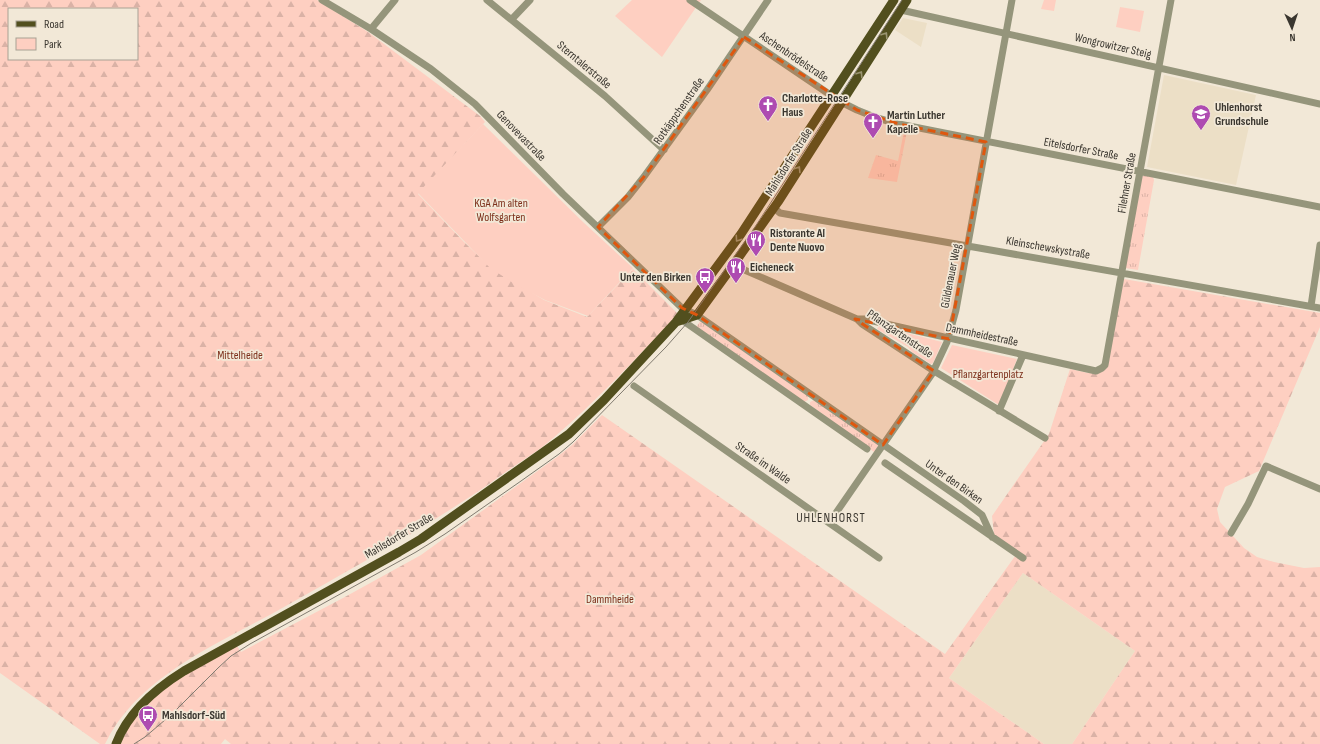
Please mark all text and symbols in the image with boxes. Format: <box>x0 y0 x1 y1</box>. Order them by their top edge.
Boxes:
legend <box>8 8 138 60</box>
north arrow <box>1272 8 1312 48</box>
text: Road <box>44 17 64 32</box>
street label: Aschenbrödelstraße <box>756 28 832 86</box>
street label: Wongrowitzer Steig <box>1073 30 1153 62</box>
text: N <box>1289 31 1296 44</box>
one-way arrow <box>880 32 887 39</box>
text: Park <box>44 37 62 52</box>
street label: Sterntalerstraße <box>554 38 614 92</box>
one-way arrow <box>855 71 862 78</box>
street label: Rotkäppchenstraße <box>650 74 708 148</box>
place label: Charlotte-Rose Haus <box>782 91 848 120</box>
church icon: Charlotte-Rose Haus <box>757 94 779 122</box>
place label: Uhlenhorst Grundschule <box>1215 100 1269 129</box>
school or university icon: Uhlenhorst Grundschule <box>1190 103 1212 131</box>
street label: Genovevastraße <box>493 107 549 165</box>
place label: Martin Luther Kapelle <box>887 108 945 137</box>
church icon: Martin Luther Kapelle <box>862 111 884 139</box>
street label: Mahlsdorfer Straße <box>762 125 816 199</box>
street label: Eitelsdorfer Straße <box>1042 134 1120 164</box>
street label: Filehner Straße <box>1114 151 1140 214</box>
one-way arrow <box>794 167 801 174</box>
park label: KGA Am alten Wolfsgarten <box>474 196 528 225</box>
place label: Ristorante Al Dente Nuovo <box>770 226 825 255</box>
restaurant icon: Ristorante Al Dente Nuovo <box>745 229 767 257</box>
street label: Kleinschewskystraße <box>1005 233 1091 263</box>
one-way arrow <box>736 234 743 241</box>
street label: Güldenauer Weg <box>937 242 965 309</box>
restaurant icon: Eicheneck <box>725 256 747 284</box>
place label: Eicheneck <box>750 260 794 275</box>
bus stop icon: Unter den Birken <box>694 266 716 294</box>
place label: Unter den Birken <box>620 270 691 285</box>
street label: Pflanzgartenstraße <box>864 306 936 362</box>
street label: Dammheidestraße <box>944 320 1020 350</box>
park label: Mittelheide <box>217 348 263 363</box>
park label: Pflanzgartenplatz <box>953 367 1024 382</box>
street label: Straße im Walde <box>732 438 794 488</box>
street label: Unter den Birken <box>922 457 986 507</box>
street label: Mahlsdorfer Straße <box>362 510 436 562</box>
district label: UHLENHORST <box>796 510 866 526</box>
park label: Dammheide <box>586 592 634 607</box>
bus stop icon: Mahlsdorf-Süd <box>137 704 159 732</box>
place label: Mahlsdorf-Süd <box>162 708 225 723</box>

